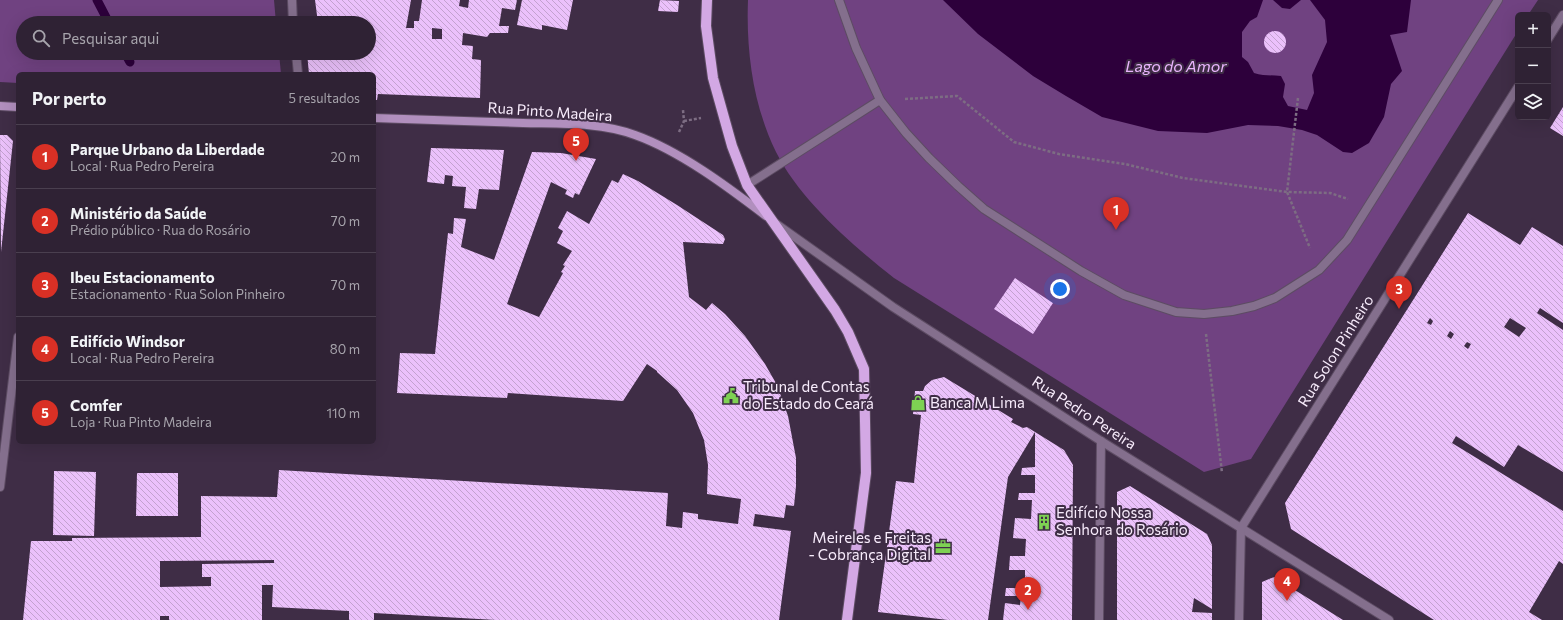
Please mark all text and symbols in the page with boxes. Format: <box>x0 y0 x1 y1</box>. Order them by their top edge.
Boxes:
map controls <box>1515 12 1551 120</box>
button: + <box>1515 12 1551 48</box>
search box <box>16 16 376 60</box>
icon: search <box>30 27 52 49</box>
text: Pesquisar aqui <box>62 29 159 47</box>
button: − <box>1515 48 1551 84</box>
water label: Lago do Amor <box>1125 56 1227 75</box>
button: layers <box>1515 84 1551 120</box>
text: Por perto <box>32 88 107 109</box>
text: 5 resultados <box>289 90 360 106</box>
street label: Rua Pinto Madeira <box>487 98 613 124</box>
pin: 5 <box>563 128 589 161</box>
text: Parque Urbano da Liberdade <box>70 140 265 158</box>
text: 1 <box>42 149 48 165</box>
text: 20 m <box>331 149 360 165</box>
text: Local · Rua Pedro Pereira <box>70 158 214 174</box>
pin: 1 <box>1103 197 1129 230</box>
text: Ministério da Saúde <box>70 204 206 222</box>
text: 2 <box>41 213 49 229</box>
text: 70 m <box>331 213 360 229</box>
text: Prédio público · Rua do Rosário <box>70 222 250 238</box>
text: Ibeu Estacionamento <box>70 268 215 286</box>
pin: 3 <box>1386 276 1412 309</box>
text: 3 <box>41 277 49 293</box>
text: 70 m <box>331 277 360 293</box>
your location <box>1050 279 1070 299</box>
text: Estacionamento · Rua Solon Pinheiro <box>70 286 285 302</box>
street label: Rua Solon Pinheiro <box>1294 291 1377 410</box>
text: Edifício Windsor <box>70 332 185 350</box>
text: 4 <box>41 341 49 357</box>
text: 80 m <box>330 341 360 357</box>
text: Local · Rua Pedro Pereira <box>70 350 214 366</box>
street label: Rua Pedro Pereira <box>1029 372 1140 453</box>
place label: Tribunal de Contas do Estado do Ceará <box>743 377 874 412</box>
public building icon: Tribunal de Contas do Estado do Ceará <box>722 387 740 405</box>
place label: Banca M Lima <box>930 393 1025 411</box>
shop icon: Banca M Lima <box>909 394 927 412</box>
text: Comfer <box>70 396 122 414</box>
text: 5 <box>41 405 49 421</box>
text: 110 m <box>327 405 360 421</box>
text: Loja · Rua Pinto Madeira <box>70 414 212 430</box>
place label: Edifício Nossa Senhora do Rosário <box>1056 503 1188 538</box>
building icon: Edifício Nossa Senhora do Rosário <box>1035 513 1053 531</box>
place label: Meireles e Freitas - Cobrança Digital <box>809 528 931 563</box>
office icon: Meireles e Freitas - Cobrança Digital <box>934 538 952 556</box>
pin: 4 <box>1274 568 1300 601</box>
pin: 2 <box>1015 577 1041 610</box>

